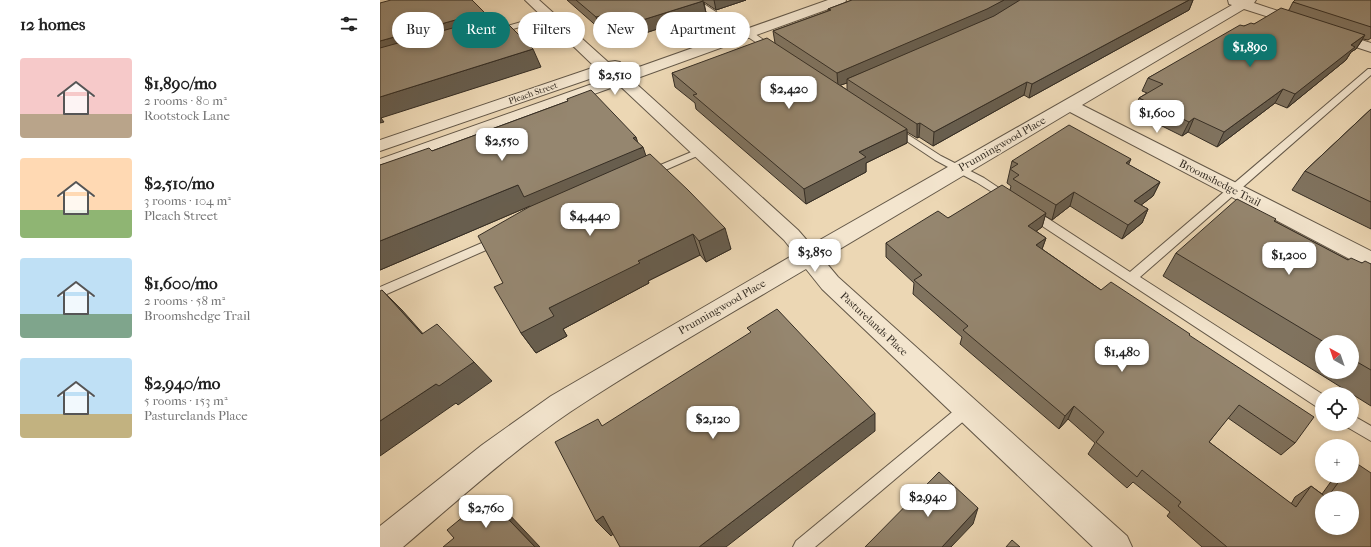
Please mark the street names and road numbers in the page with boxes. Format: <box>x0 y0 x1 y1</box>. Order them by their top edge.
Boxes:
street label: Pleach Street <box>507 80 560 106</box>
street label: Prunningwood Place <box>956 113 1048 174</box>
street label: Broomshedge Trail <box>1177 157 1263 209</box>
street label: Prunningwood Place <box>676 276 768 337</box>
street label: Pasturelands Place <box>837 289 911 359</box>

